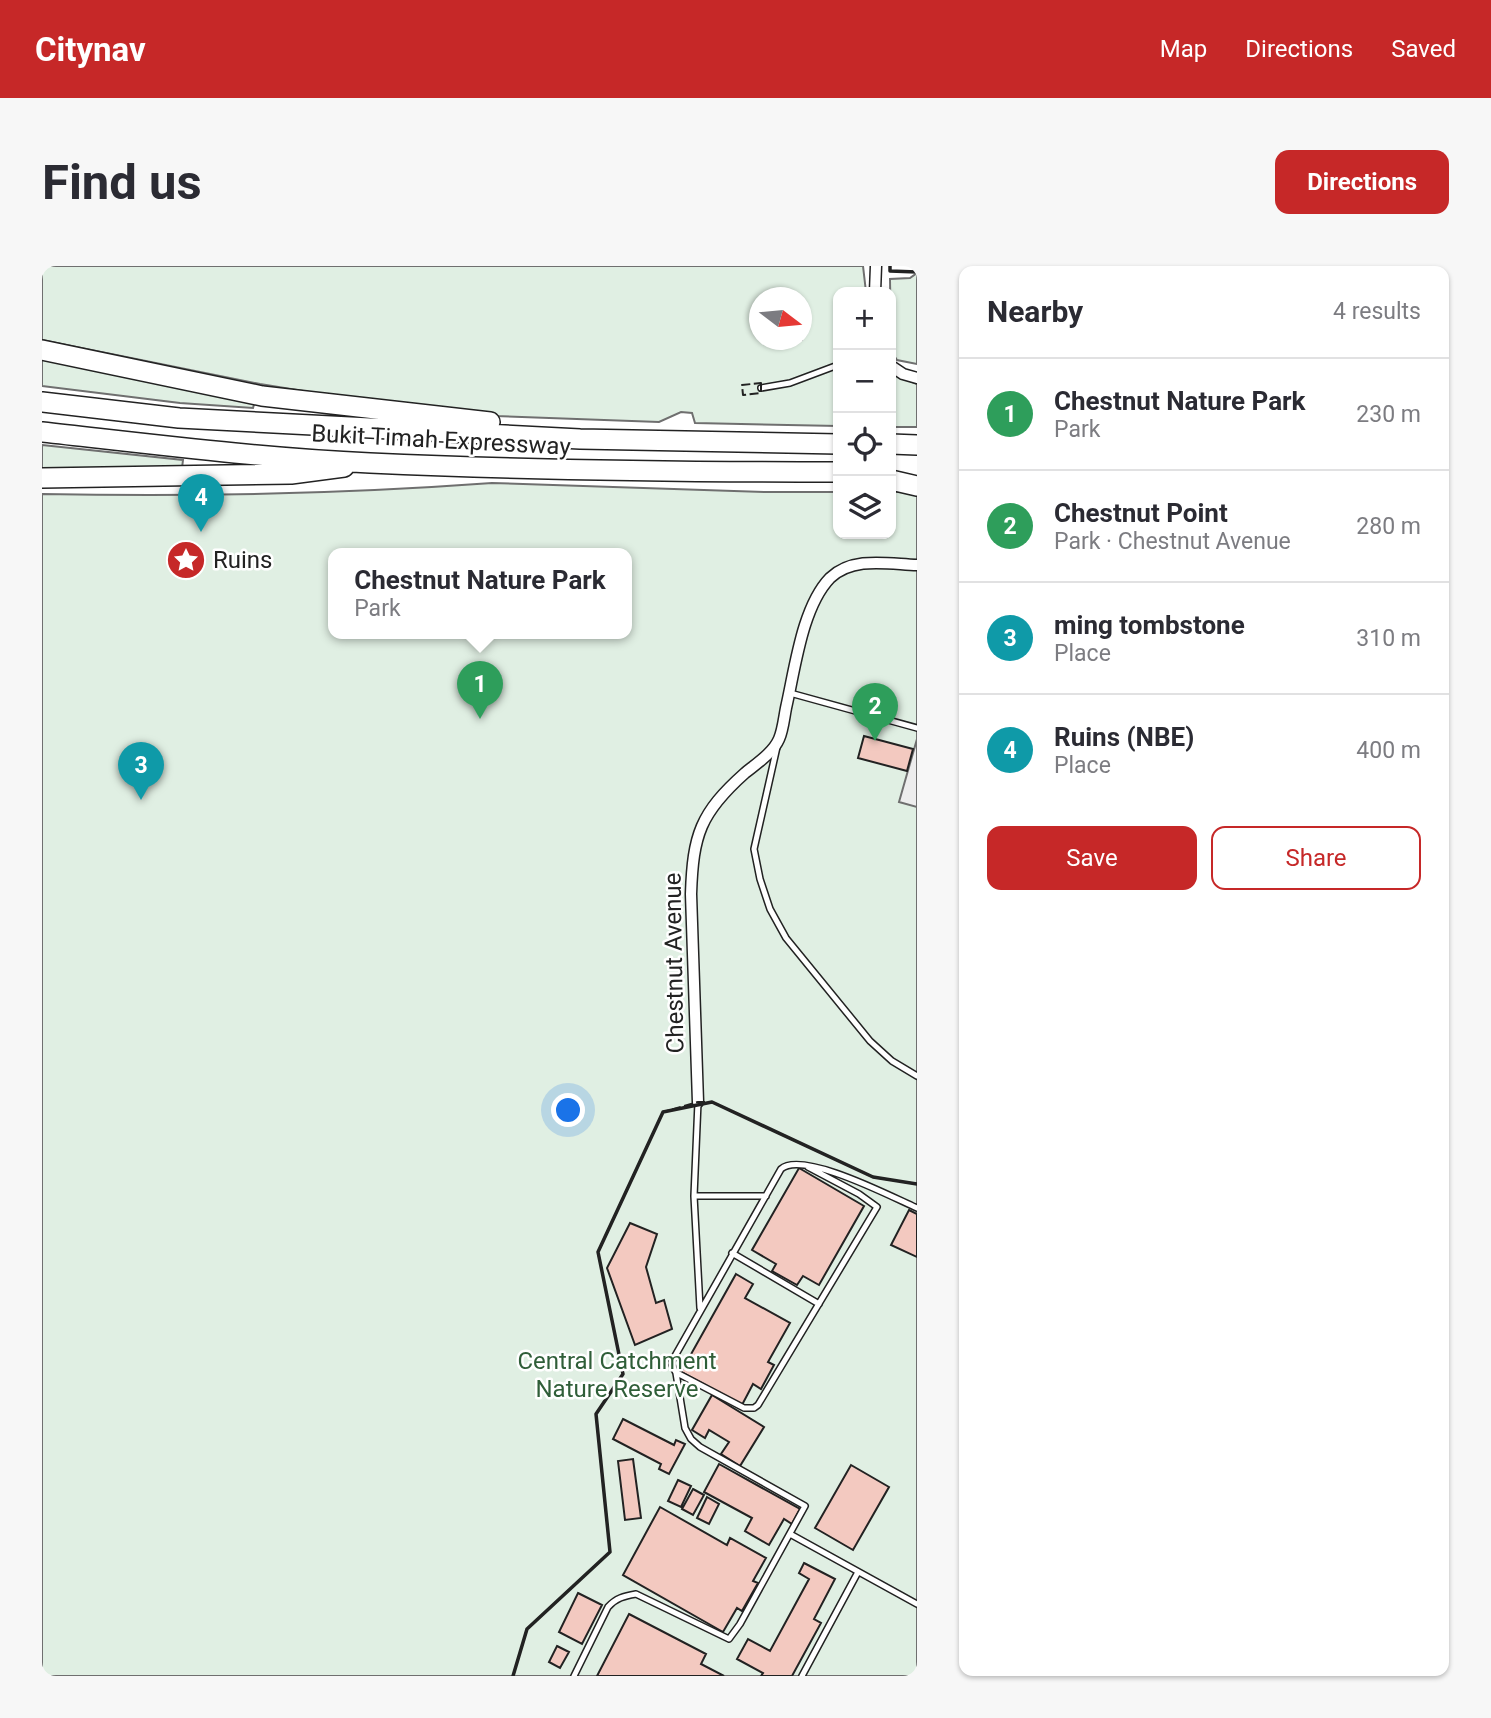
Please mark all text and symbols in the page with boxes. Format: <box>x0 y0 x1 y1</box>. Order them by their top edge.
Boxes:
text: Citynav <box>35 30 146 69</box>
text: Map <box>1160 35 1207 63</box>
text: Directions <box>1245 35 1353 63</box>
text: Saved <box>1391 35 1456 63</box>
button: Directions <box>1275 150 1449 214</box>
text: Find us <box>42 154 202 211</box>
north arrow <box>749 287 812 350</box>
map controls <box>833 287 896 539</box>
button: + <box>833 287 896 350</box>
text: Nearby <box>987 294 1083 329</box>
text: 4 results <box>1333 298 1421 325</box>
button: − <box>833 350 896 413</box>
text: Chestnut Nature Park <box>1054 386 1306 416</box>
text: 1 <box>1003 401 1017 428</box>
text: 230 m <box>1356 401 1421 428</box>
button: locate <box>833 413 896 476</box>
text: Park <box>1054 416 1100 443</box>
street label: Bukit Timah Expressway <box>311 419 572 461</box>
pin: 4 <box>178 474 224 532</box>
button: layers <box>833 476 896 539</box>
text: Chestnut Point <box>1054 498 1228 528</box>
text: 2 <box>1003 513 1017 540</box>
text: 280 m <box>1356 513 1421 540</box>
text: Park · Chestnut Avenue <box>1054 528 1291 555</box>
place icon: Ruins <box>165 539 207 581</box>
place label: Ruins <box>213 546 273 574</box>
popup <box>328 548 632 639</box>
text: Chestnut Nature Park <box>354 565 606 595</box>
text: Park <box>354 595 401 622</box>
text: ming tombstone <box>1054 610 1245 640</box>
text: 3 <box>1003 625 1017 652</box>
text: 310 m <box>1356 625 1421 652</box>
text: Place <box>1054 640 1111 667</box>
pin: 1 <box>457 661 503 719</box>
pin: 2 <box>852 683 898 741</box>
text: Ruins (NBE) <box>1054 722 1194 752</box>
text: 4 <box>1003 737 1017 764</box>
text: 400 m <box>1356 737 1421 764</box>
pin: 3 <box>118 742 164 800</box>
text: Place <box>1054 752 1111 779</box>
button: Save <box>987 826 1197 890</box>
button: Share <box>1211 826 1421 890</box>
street label: Chestnut Avenue <box>658 872 690 1054</box>
your location <box>551 1093 585 1127</box>
park label: Central Catchment Nature Reserve <box>517 1347 717 1403</box>

